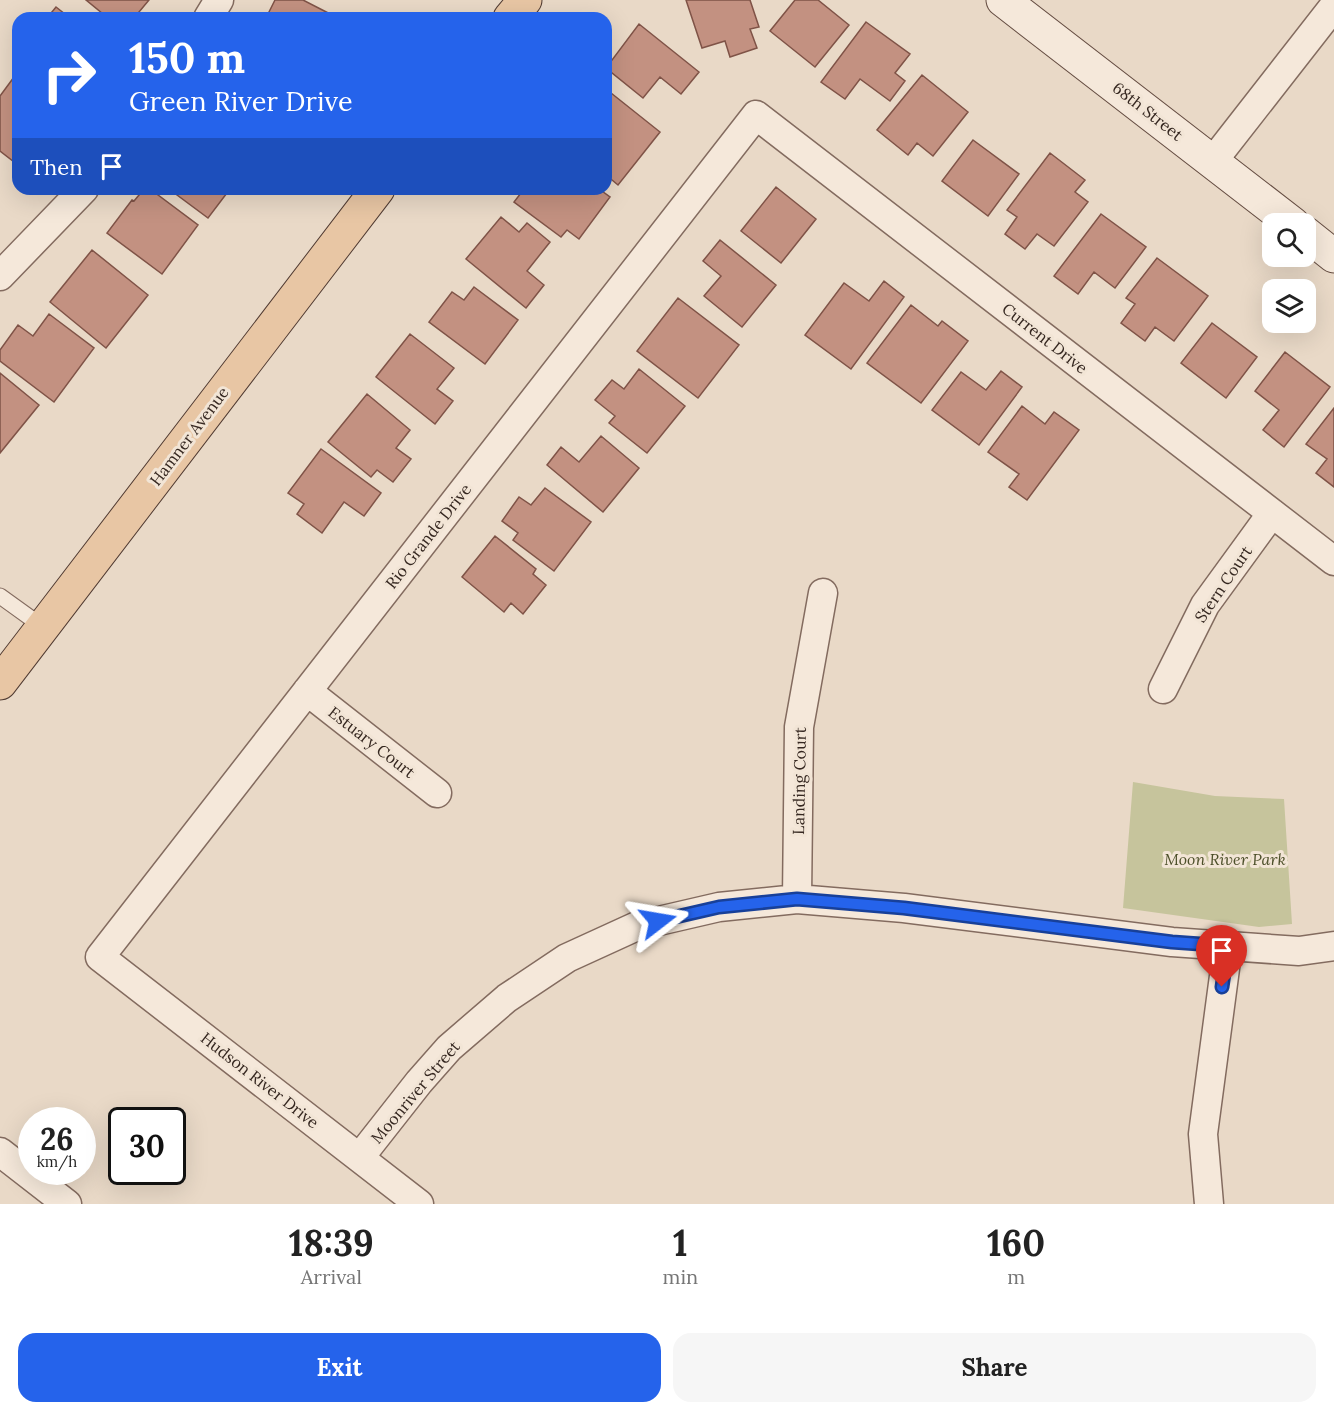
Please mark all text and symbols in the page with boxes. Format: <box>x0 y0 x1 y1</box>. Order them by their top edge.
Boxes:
text: 150 m <box>129 31 245 85</box>
icon: right <box>30 36 108 114</box>
street label: 68th Street <box>1109 77 1188 145</box>
text: Green River Drive <box>129 84 353 118</box>
icon: arrive <box>95 150 128 183</box>
text: Then <box>30 153 83 181</box>
map controls <box>1262 213 1316 333</box>
button: search <box>1262 213 1316 267</box>
button: layers <box>1262 279 1316 333</box>
street label: Current Drive <box>998 298 1092 378</box>
street label: Hamner Avenue <box>145 382 233 489</box>
street label: Rio Grande Drive <box>381 479 475 592</box>
street label: Stern Court <box>1190 541 1256 626</box>
street label: Estuary Court <box>325 702 420 783</box>
street label: Landing Court <box>788 726 810 835</box>
park label: Moon River Park <box>1164 849 1286 869</box>
position arrow <box>626 889 690 953</box>
pin <box>1196 925 1247 987</box>
icon: arrive <box>1205 934 1238 967</box>
street label: Hudson River Drive <box>197 1028 323 1133</box>
street label: Moonriver Street <box>366 1036 464 1147</box>
speed limit sign: 30 <box>108 1107 186 1185</box>
text: 26 <box>40 1120 74 1158</box>
text: km/h <box>37 1152 77 1171</box>
text: 18:39 <box>289 1220 374 1266</box>
text: 1 <box>673 1220 688 1266</box>
text: 160 <box>987 1220 1045 1266</box>
text: Arrival <box>301 1264 362 1289</box>
text: min <box>663 1264 698 1289</box>
text: m <box>1007 1264 1025 1289</box>
button: Exit <box>18 1333 661 1402</box>
button: Share <box>673 1333 1316 1402</box>

